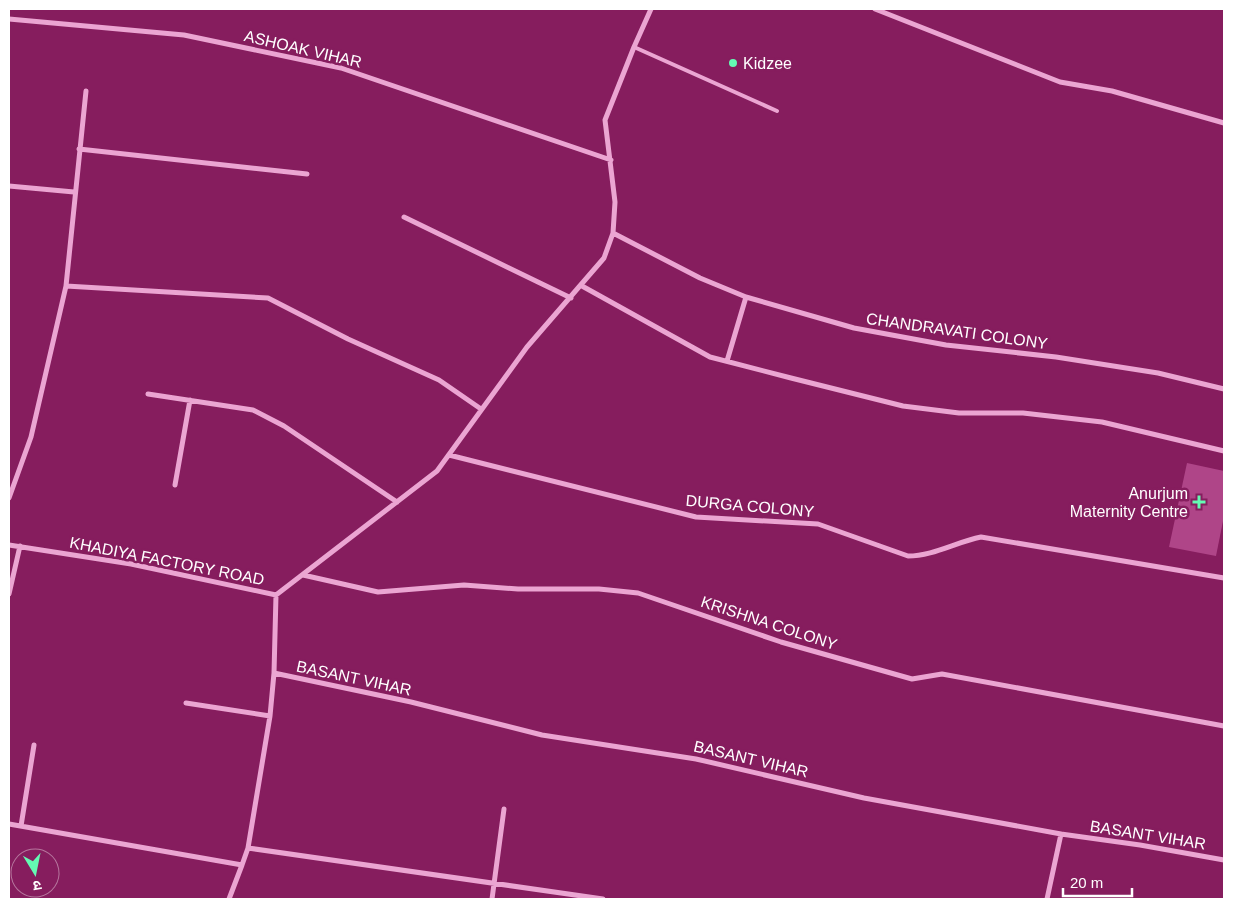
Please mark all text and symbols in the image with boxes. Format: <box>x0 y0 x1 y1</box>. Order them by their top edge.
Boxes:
street label: ASHOAK VIHAR <box>243 27 363 71</box>
place label: Kidzee <box>743 55 792 72</box>
marker: Kidzee <box>727 57 739 69</box>
street label: CHANDRAVATI COLONY <box>865 310 1049 352</box>
place label: Anurjum Maternity Centre <box>1070 485 1188 520</box>
street label: DURGA COLONY <box>685 492 815 520</box>
marker: Anurjum Maternity Centre <box>1192 495 1206 509</box>
street label: KHADIYA FACTORY ROAD <box>68 534 266 588</box>
street label: KRISHNA COLONY <box>699 593 840 653</box>
street label: BASANT VIHAR <box>295 658 413 698</box>
street label: BASANT VIHAR <box>692 738 810 780</box>
street label: BASANT VIHAR <box>1089 817 1207 853</box>
north arrow <box>10 848 60 898</box>
scale bar <box>1063 866 1132 898</box>
text: 20 m <box>1070 874 1103 891</box>
text: उ <box>31 877 43 895</box>

